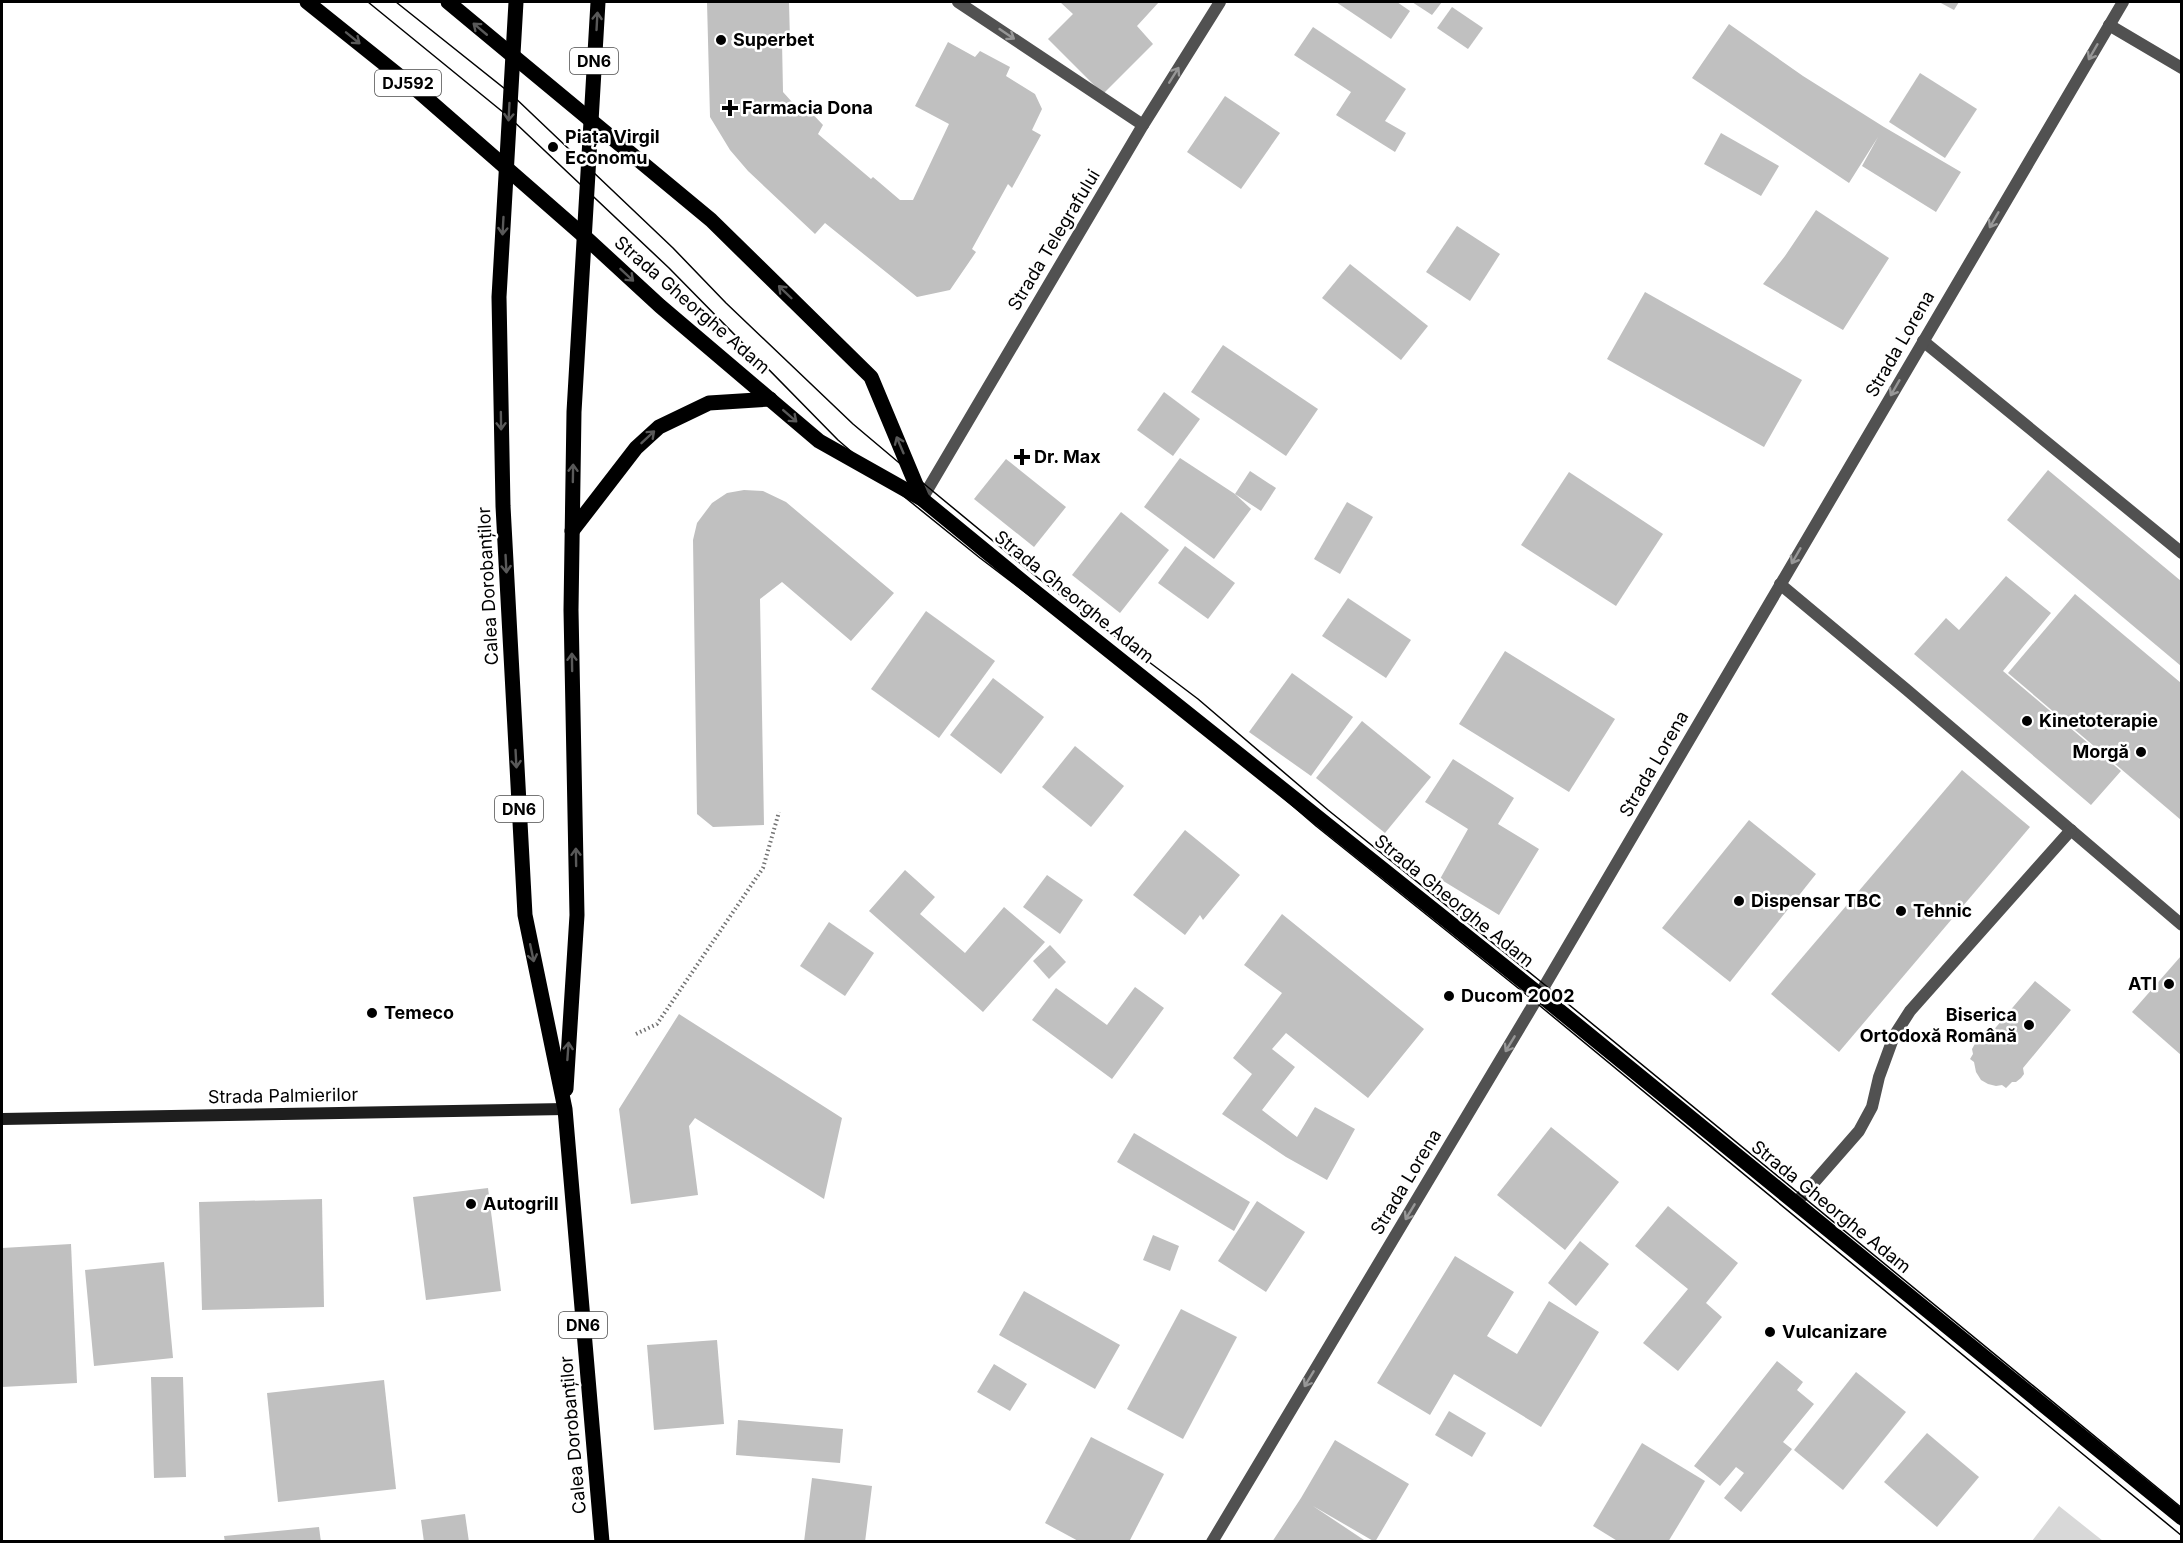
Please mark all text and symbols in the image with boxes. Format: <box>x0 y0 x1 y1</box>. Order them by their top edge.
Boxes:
one-way arrow <box>591 11 602 31</box>
one-way arrow <box>473 22 488 36</box>
one-way arrow <box>998 28 1014 40</box>
place label: Superbet <box>733 29 815 50</box>
one-way arrow <box>345 31 361 44</box>
marker: Superbet <box>714 33 728 47</box>
one-way arrow <box>2087 43 2099 60</box>
road number: DN6 <box>570 48 618 74</box>
one-way arrow <box>1168 67 1180 84</box>
road number: DJ592 <box>375 70 441 96</box>
place label: Farmacia Dona <box>742 97 873 118</box>
marker: Farmacia Dona <box>723 101 737 115</box>
one-way arrow <box>504 102 515 122</box>
place label: Piața Virgil Economu <box>565 126 660 168</box>
marker: Piața Virgil Economu <box>546 140 560 154</box>
street label: Strada Telegrafului <box>1003 165 1104 314</box>
one-way arrow <box>1988 211 2000 228</box>
one-way arrow <box>497 216 508 236</box>
street label: Strada Gheorghe Adam <box>610 231 774 378</box>
one-way arrow <box>619 268 634 282</box>
one-way arrow <box>778 285 793 299</box>
street label: Strada Lorena <box>1861 287 1938 401</box>
one-way arrow <box>1889 379 1901 396</box>
one-way arrow <box>782 409 797 423</box>
one-way arrow <box>495 411 507 431</box>
one-way arrow <box>640 430 655 444</box>
one-way arrow <box>894 436 905 455</box>
place label: Dr. Max <box>1034 446 1101 467</box>
marker: Dr. Max <box>1015 450 1029 464</box>
one-way arrow <box>567 463 579 483</box>
street label: Calea Dorobanților <box>473 506 503 666</box>
street label: Strada Gheorghe Adam <box>990 526 1158 667</box>
one-way arrow <box>1790 547 1802 564</box>
one-way arrow <box>500 554 511 574</box>
one-way arrow <box>567 652 578 672</box>
street label: Strada Lorena <box>1615 707 1692 821</box>
place label: Kinetoterapie <box>2039 710 2158 731</box>
marker: Kinetoterapie <box>2020 714 2034 728</box>
place label: Morgă <box>2072 741 2129 762</box>
marker: Morgă <box>2134 745 2148 759</box>
one-way arrow <box>511 748 522 768</box>
road number: DN6 <box>495 796 543 822</box>
street label: Strada Gheorghe Adam <box>1370 830 1538 971</box>
one-way arrow <box>571 847 582 867</box>
place label: Dispensar TBC <box>1751 890 1882 911</box>
marker: Dispensar TBC <box>1732 894 1746 908</box>
place label: Tehnic <box>1913 900 1972 921</box>
marker: Tehnic <box>1894 904 1908 918</box>
one-way arrow <box>527 943 539 962</box>
place label: ATI <box>2128 973 2157 994</box>
marker: ATI <box>2162 977 2176 991</box>
place label: Ducom 2002 <box>1461 985 1574 1006</box>
marker: Ducom 2002 <box>1442 989 1456 1003</box>
place label: Temeco <box>384 1002 454 1023</box>
place label: Biserica Ortodoxă Română <box>1860 1004 2017 1046</box>
marker: Temeco <box>365 1006 379 1020</box>
marker: Biserica Ortodoxă Română <box>2022 1018 2036 1032</box>
one-way arrow <box>1503 1035 1515 1052</box>
one-way arrow <box>563 1042 574 1062</box>
street label: Strada Palmierilor <box>208 1084 359 1107</box>
street label: Strada Lorena <box>1366 1125 1445 1238</box>
street label: Strada Gheorghe Adam <box>1747 1136 1915 1277</box>
place label: Autogrill <box>483 1193 559 1214</box>
marker: Autogrill <box>464 1197 478 1211</box>
one-way arrow <box>1403 1203 1415 1220</box>
road number: DN6 <box>559 1312 607 1338</box>
place label: Vulcanizare <box>1782 1321 1887 1342</box>
marker: Vulcanizare <box>1763 1325 1777 1339</box>
street label: Calea Dorobanților <box>555 1355 591 1515</box>
one-way arrow <box>1303 1370 1315 1387</box>

